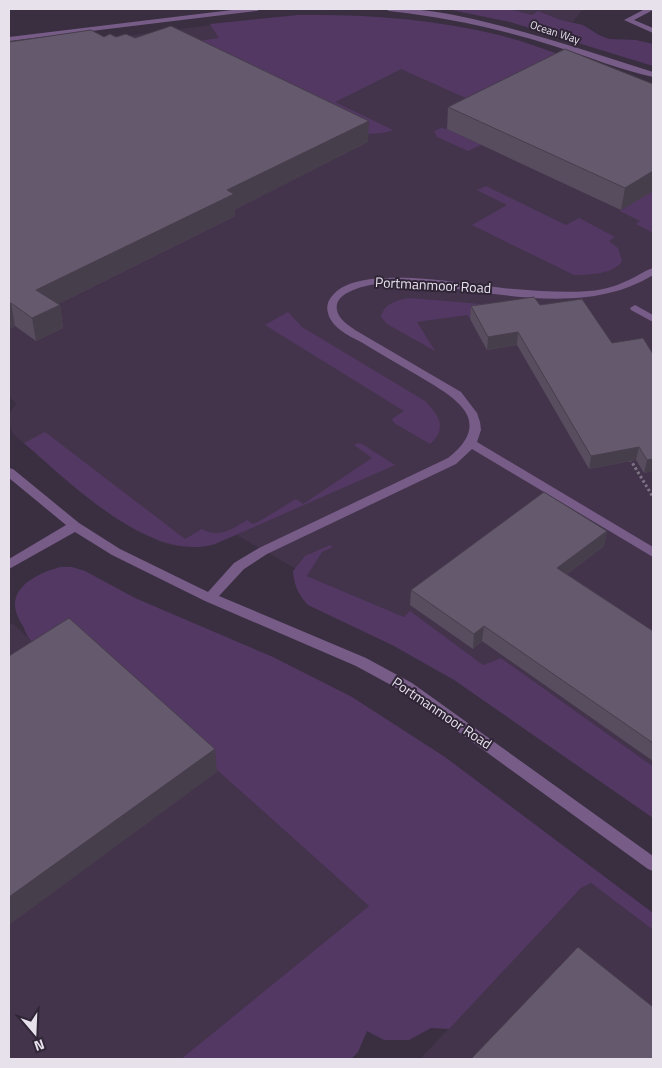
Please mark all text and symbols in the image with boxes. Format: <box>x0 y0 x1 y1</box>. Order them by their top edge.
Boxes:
street label: Ocean Way <box>528 16 583 48</box>
street label: Portmanmoor Road <box>374 271 492 298</box>
street label: Portmanmoor Road <box>388 671 496 754</box>
north arrow <box>10 1008 60 1058</box>
text: N <box>31 1034 47 1057</box>

